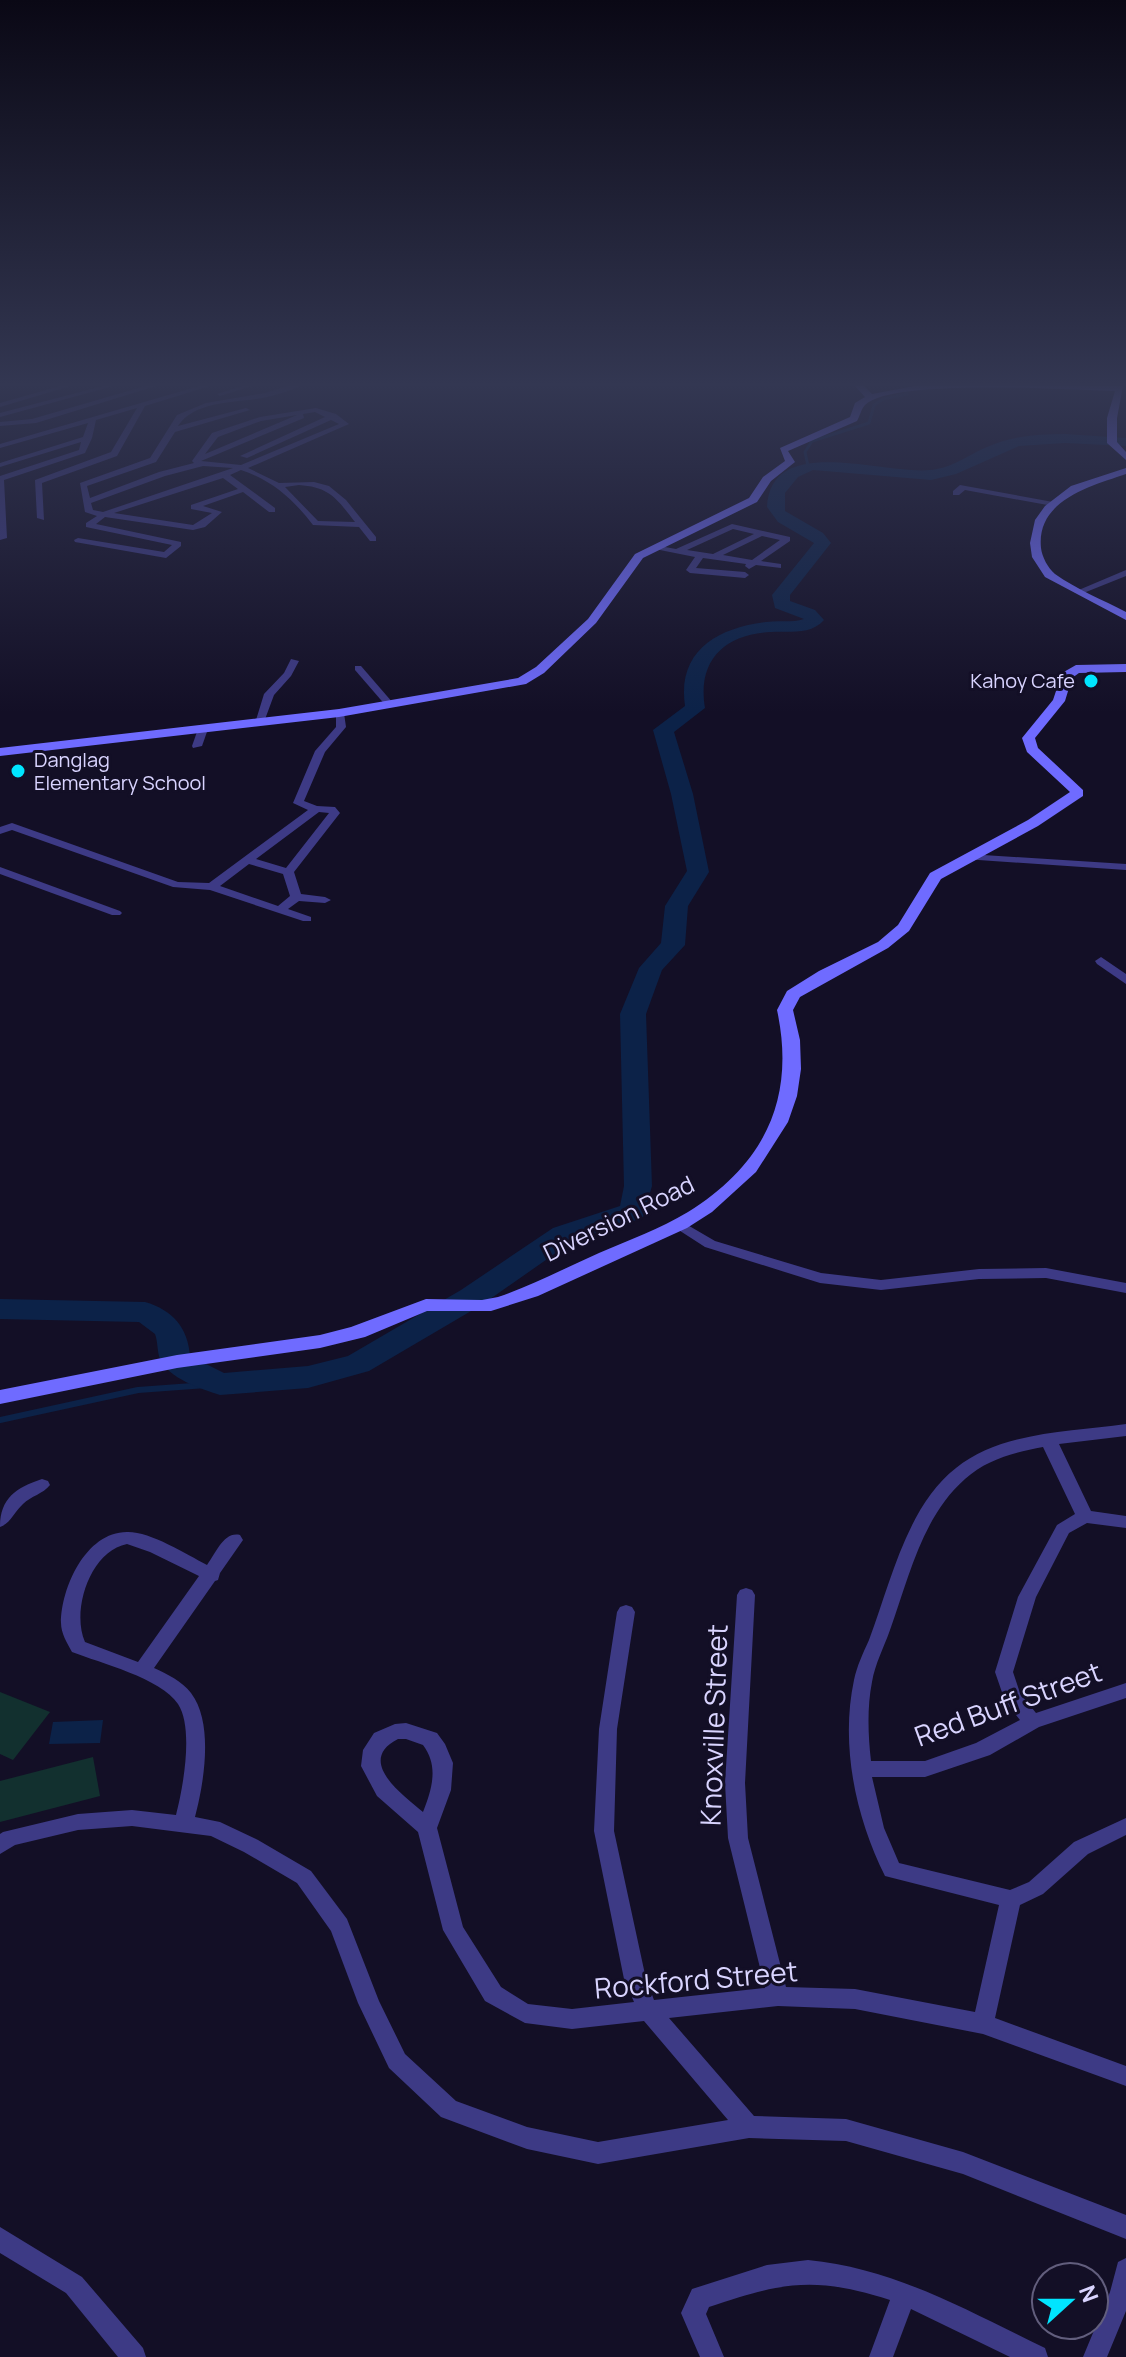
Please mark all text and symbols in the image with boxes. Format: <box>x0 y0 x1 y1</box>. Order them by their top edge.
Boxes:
place label: Kahoy Cafe <box>970 667 1075 694</box>
marker: Kahoy Cafe <box>1082 672 1100 690</box>
place label: Danglag Elementary School <box>34 746 206 796</box>
marker: Danglag Elementary School <box>9 762 27 780</box>
street label: Diversion Road <box>537 1167 699 1268</box>
street label: Knoxville Street <box>690 1623 736 1827</box>
street label: Red Buff Street <box>909 1652 1106 1755</box>
street label: Rockford Street <box>593 1951 799 2007</box>
north arrow <box>1030 2261 1110 2341</box>
text: N <box>1072 2281 1106 2307</box>

